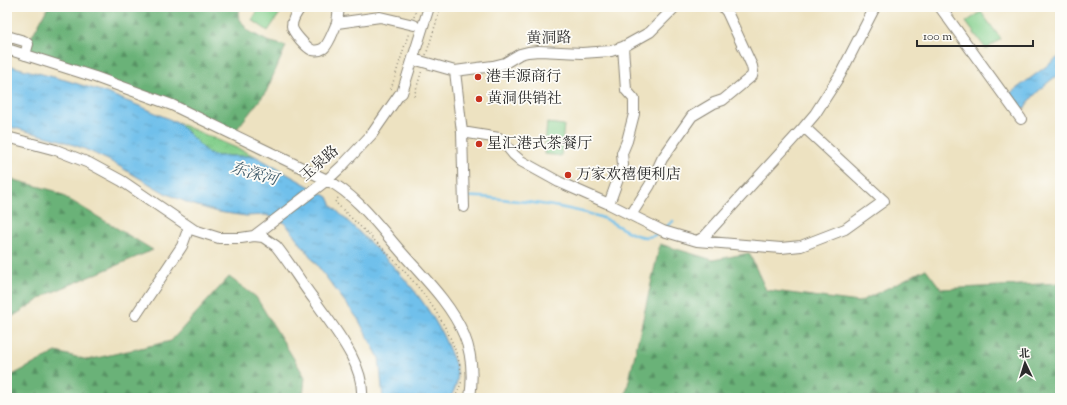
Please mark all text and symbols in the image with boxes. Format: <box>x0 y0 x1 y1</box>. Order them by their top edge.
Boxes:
scale bar <box>917 22 1033 48</box>
street label: 黄洞路 <box>526 28 572 50</box>
text: 100 m <box>923 28 952 46</box>
place label: 港丰源商行 <box>486 67 561 88</box>
marker: 港丰源商行 <box>473 72 483 82</box>
place label: 黄洞供销社 <box>487 89 562 110</box>
marker: 黄洞供销社 <box>474 94 484 104</box>
place label: 星汇港式茶餐厅 <box>487 134 592 155</box>
marker: 星汇港式茶餐厅 <box>474 139 484 149</box>
street label: 玉泉路 <box>296 141 344 187</box>
water label: 东深河 <box>228 157 283 193</box>
place label: 万家欢禧便利店 <box>576 165 681 186</box>
marker: 万家欢禧便利店 <box>563 170 573 180</box>
north arrow <box>1005 343 1045 383</box>
text: 北 <box>1018 346 1030 362</box>

